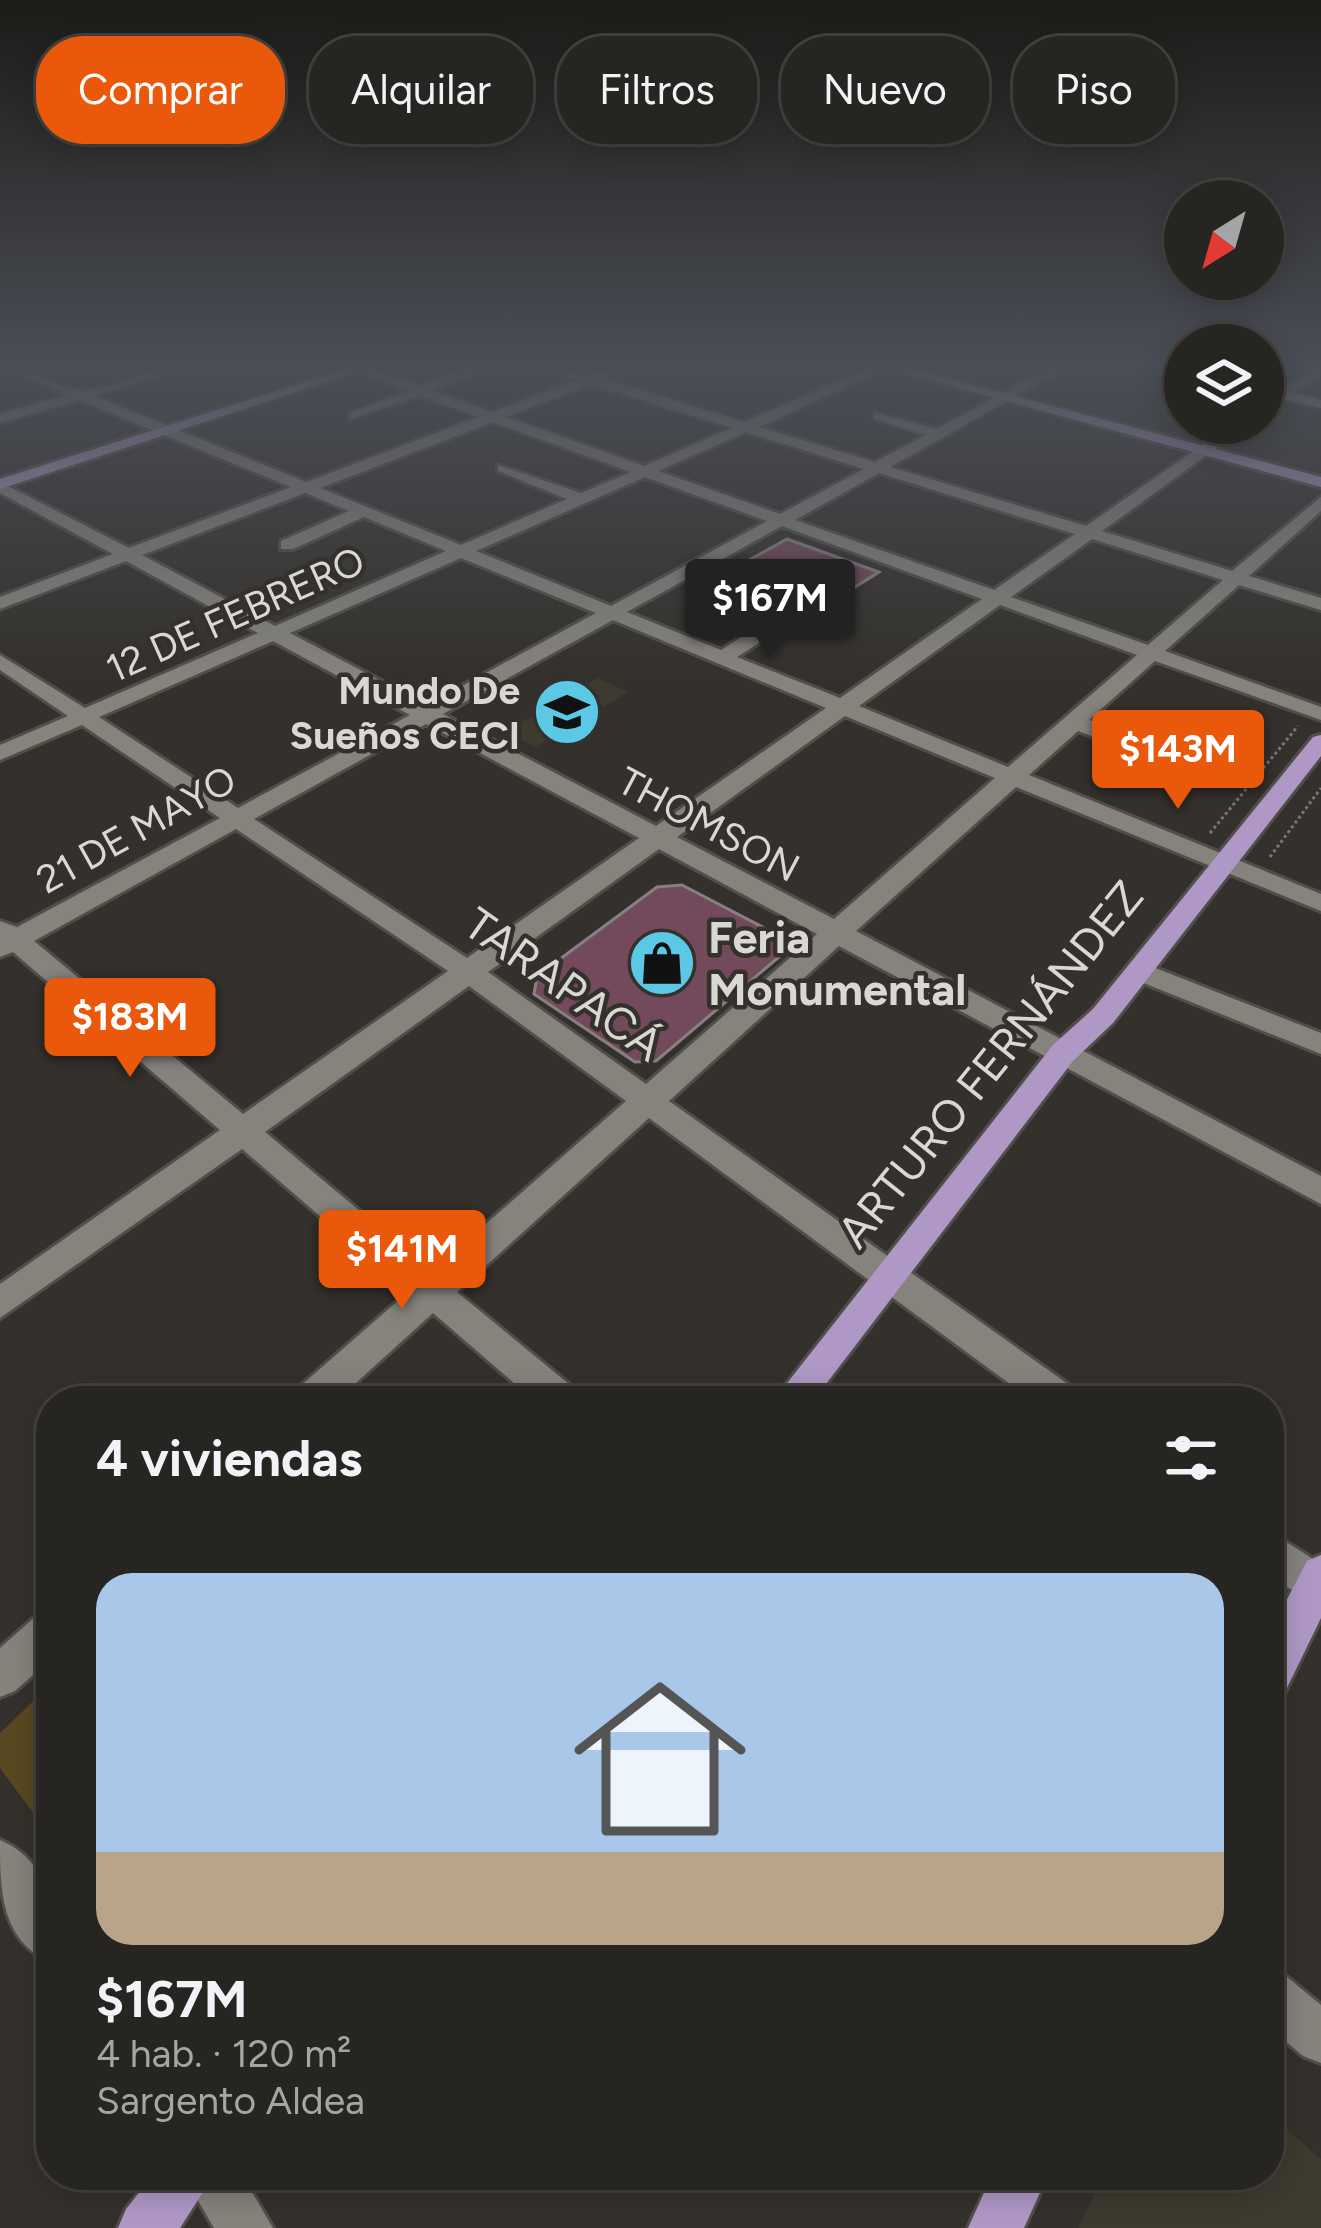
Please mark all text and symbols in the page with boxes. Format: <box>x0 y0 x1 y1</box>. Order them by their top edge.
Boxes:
chip: Comprar <box>36 36 285 144</box>
chip: Alquilar <box>309 36 533 144</box>
chip: Filtros <box>557 36 757 144</box>
chip: Nuevo <box>781 36 989 144</box>
chip: Piso <box>1013 36 1175 144</box>
north arrow <box>1164 180 1284 300</box>
map controls <box>1164 180 1284 444</box>
button: layers <box>1164 324 1284 444</box>
street label: 12 DE FEBRERO <box>99 537 371 692</box>
pin: $167M <box>686 559 854 661</box>
text: $167M <box>712 574 828 621</box>
place label: Mundo De Sueños CECI <box>290 667 520 759</box>
school or university icon: Mundo De Sueños CECI <box>532 677 602 747</box>
pin: $143M <box>1094 710 1262 812</box>
text: $143M <box>1119 725 1237 772</box>
street label: 21 DE MAYO <box>29 756 244 903</box>
street label: THOMSON <box>610 757 807 892</box>
street label: ARTURO FERNÁNDEZ <box>826 870 1154 1258</box>
street label: TARAPACÁ <box>455 896 674 1072</box>
place label: Feria Monumental <box>708 910 966 1016</box>
shop icon: Feria Monumental <box>627 928 697 998</box>
pin: $183M <box>46 978 214 1080</box>
text: $183M <box>71 993 189 1040</box>
pin: $141M <box>318 1210 486 1312</box>
text: $141M <box>346 1225 458 1272</box>
icon: filters <box>1158 1425 1224 1491</box>
text: 4 viviendas <box>96 1428 362 1489</box>
icon: home <box>552 1651 768 1867</box>
text: $167M <box>96 1969 247 2030</box>
text: 4 hab. · 120 m² <box>96 2030 351 2077</box>
text: Sargento Aldea <box>96 2077 365 2124</box>

